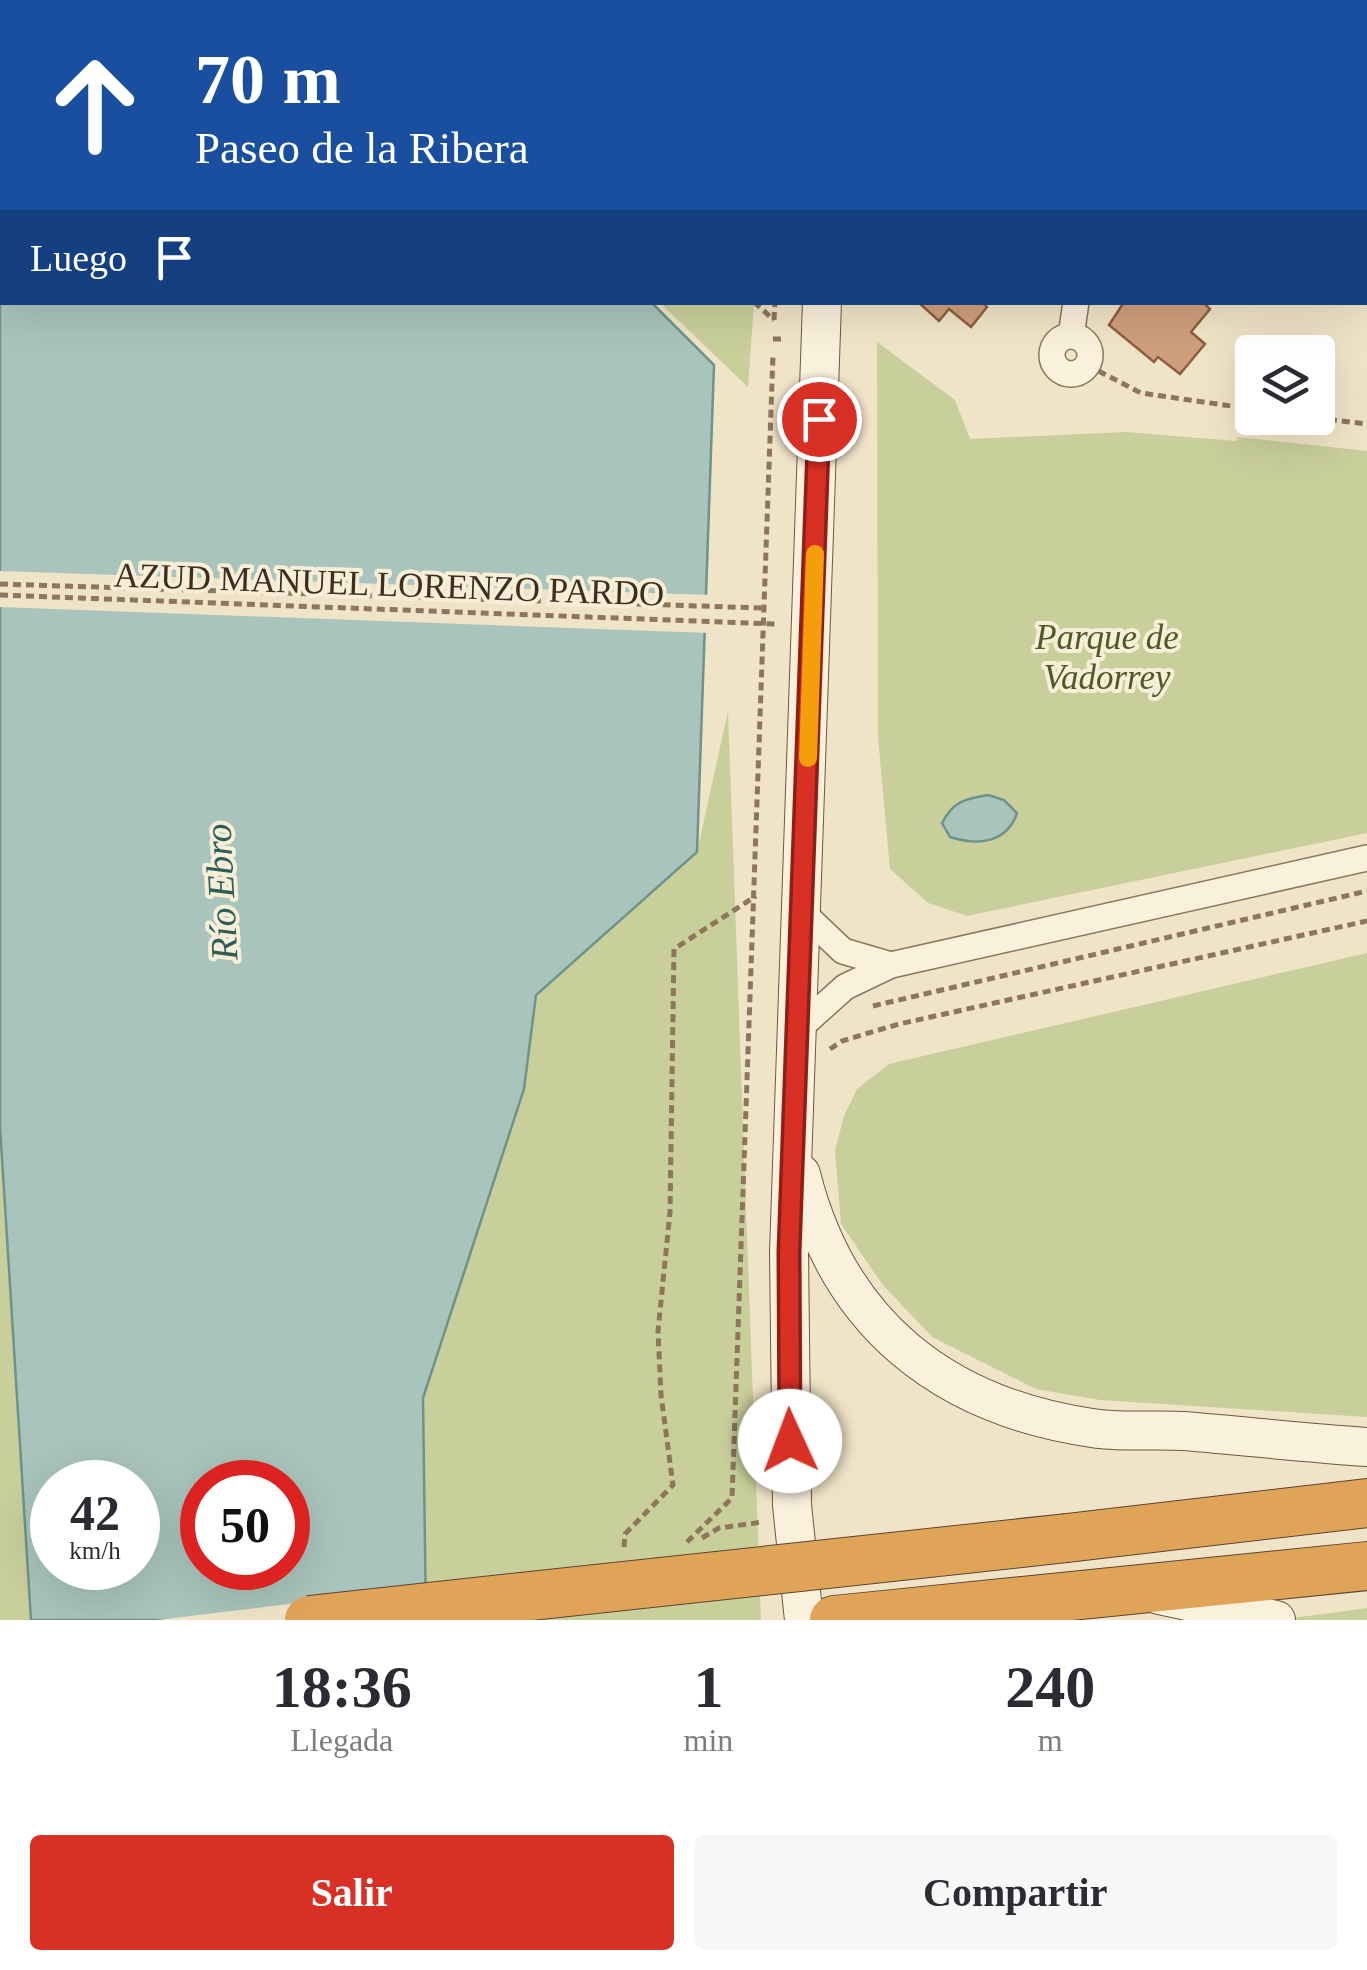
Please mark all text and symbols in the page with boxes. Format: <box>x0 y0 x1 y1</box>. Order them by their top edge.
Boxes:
icon: ahead <box>30 40 160 170</box>
text: 70 m <box>195 41 341 118</box>
text: Paseo de la Ribera <box>195 123 529 173</box>
icon: arrive <box>147 230 202 285</box>
text: Luego <box>30 237 127 279</box>
map controls <box>1235 335 1335 435</box>
button: layers <box>1235 335 1335 435</box>
pin <box>777 377 862 462</box>
icon: arrive <box>792 392 847 447</box>
street label: AZUD MANUEL LORENZO PARDO <box>113 555 665 614</box>
park label: Parque de Vadorrey <box>1034 618 1179 697</box>
water label: Río Ebro <box>196 823 246 962</box>
position arrow <box>738 1389 842 1493</box>
speed limit sign: 50 <box>180 1460 310 1590</box>
text: 42 <box>70 1485 120 1541</box>
text: km/h <box>69 1537 121 1564</box>
text: 18:36 <box>272 1654 412 1720</box>
text: 1 <box>693 1654 723 1720</box>
text: 240 <box>1005 1654 1095 1720</box>
text: Llegada <box>290 1722 393 1758</box>
text: min <box>684 1722 733 1758</box>
text: m <box>1038 1722 1063 1758</box>
button: Salir <box>30 1835 674 1950</box>
button: Compartir <box>694 1835 1337 1950</box>

